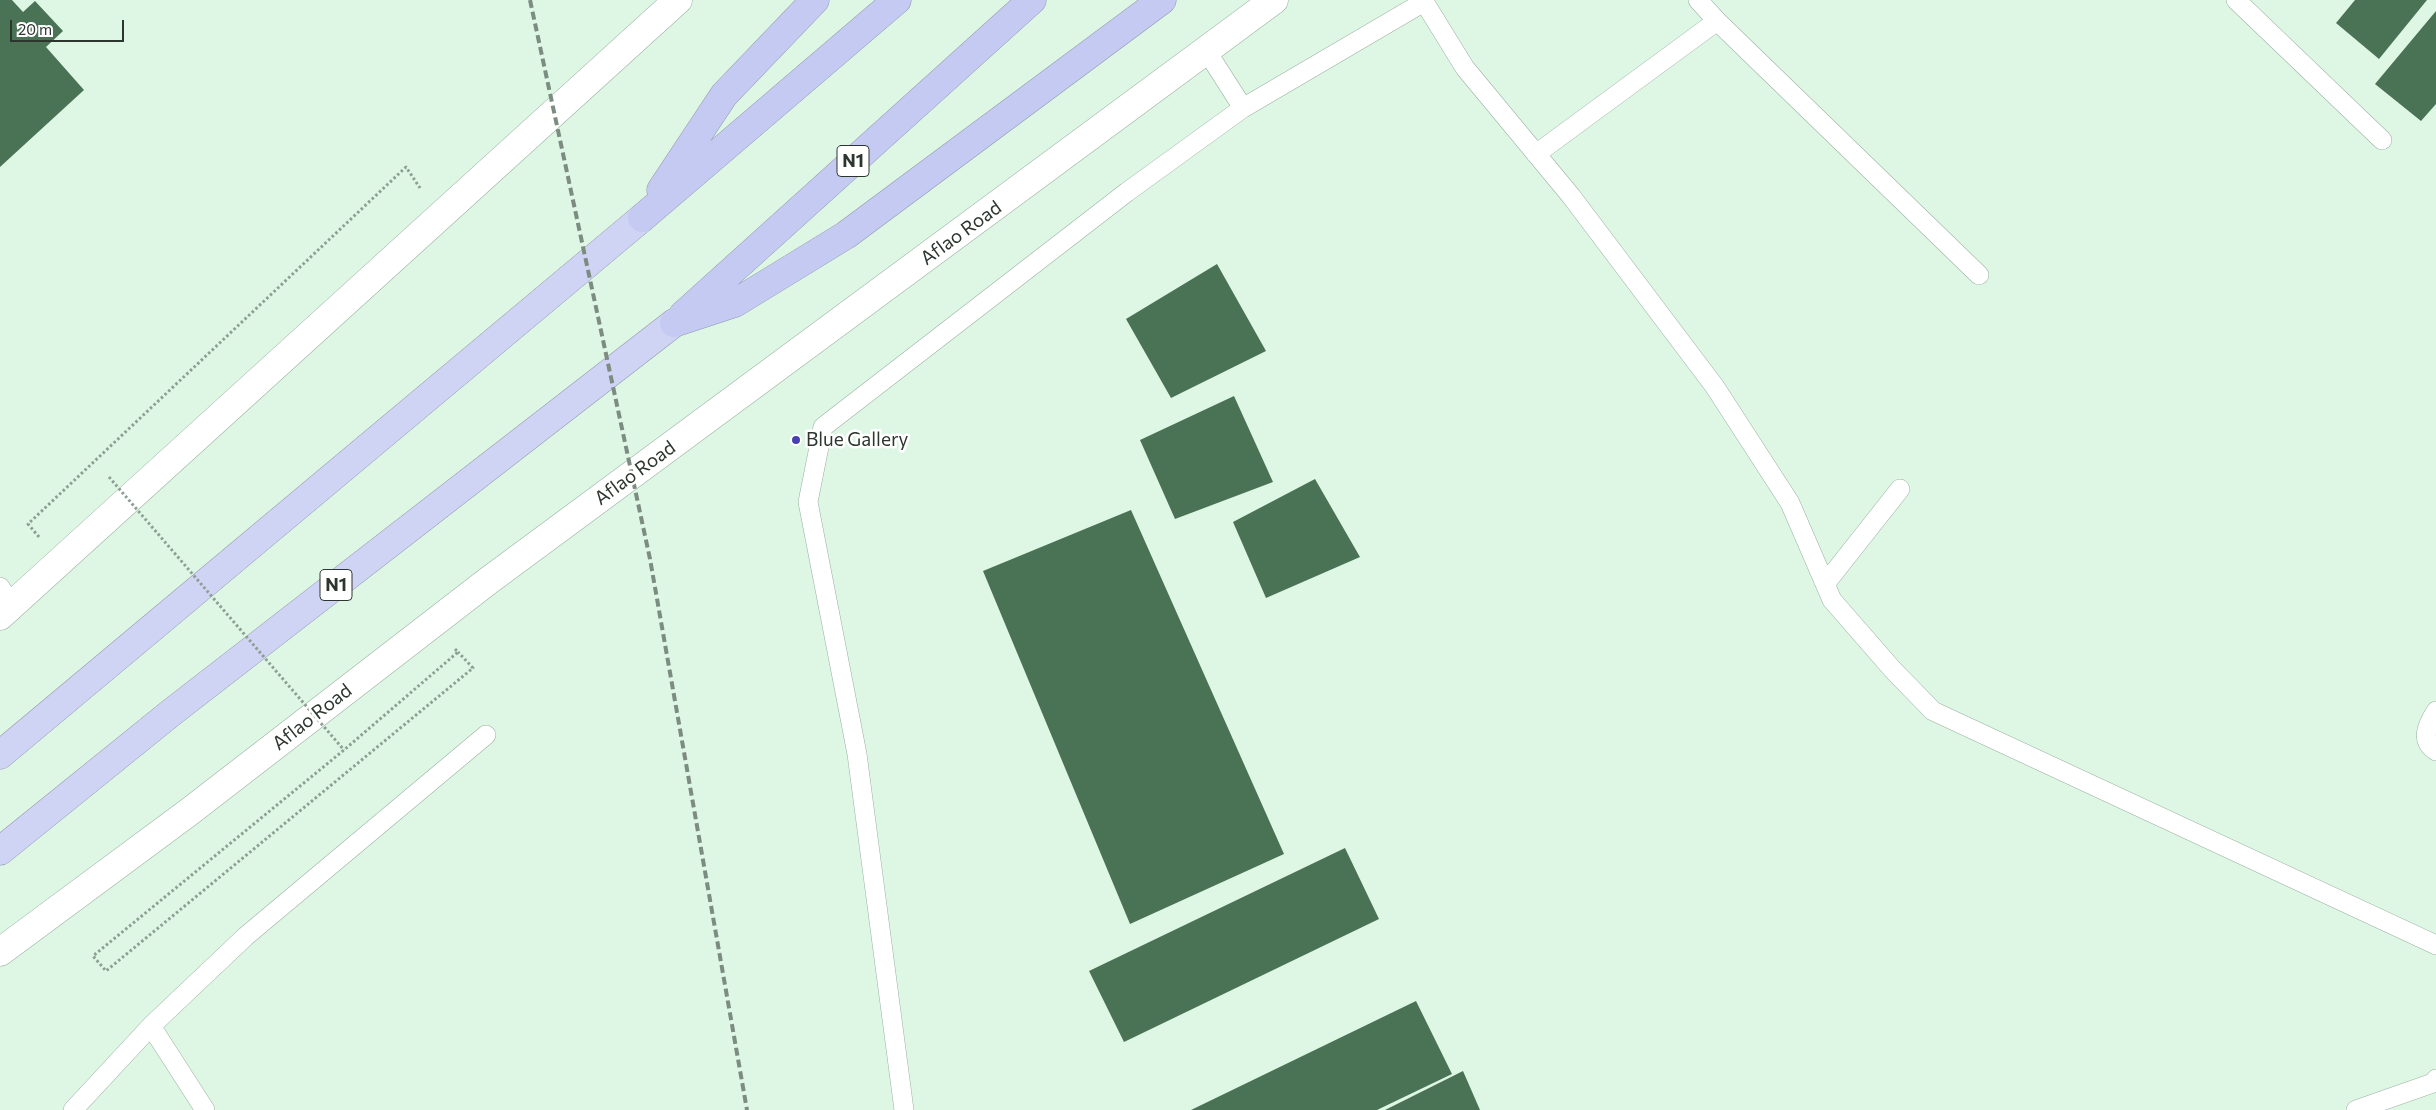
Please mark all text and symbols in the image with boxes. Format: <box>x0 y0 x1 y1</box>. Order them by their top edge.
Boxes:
scale bar <box>12 10 126 42</box>
text: 20 m <box>18 20 52 38</box>
road number: N1 <box>837 146 869 177</box>
street label: Aflao Road <box>916 196 1006 270</box>
place label: Blue Gallery <box>806 429 908 451</box>
marker: Blue Gallery <box>790 434 802 446</box>
street label: Aflao Road <box>590 436 680 510</box>
road number: N1 <box>320 570 352 600</box>
street label: Aflao Road <box>268 679 356 755</box>

